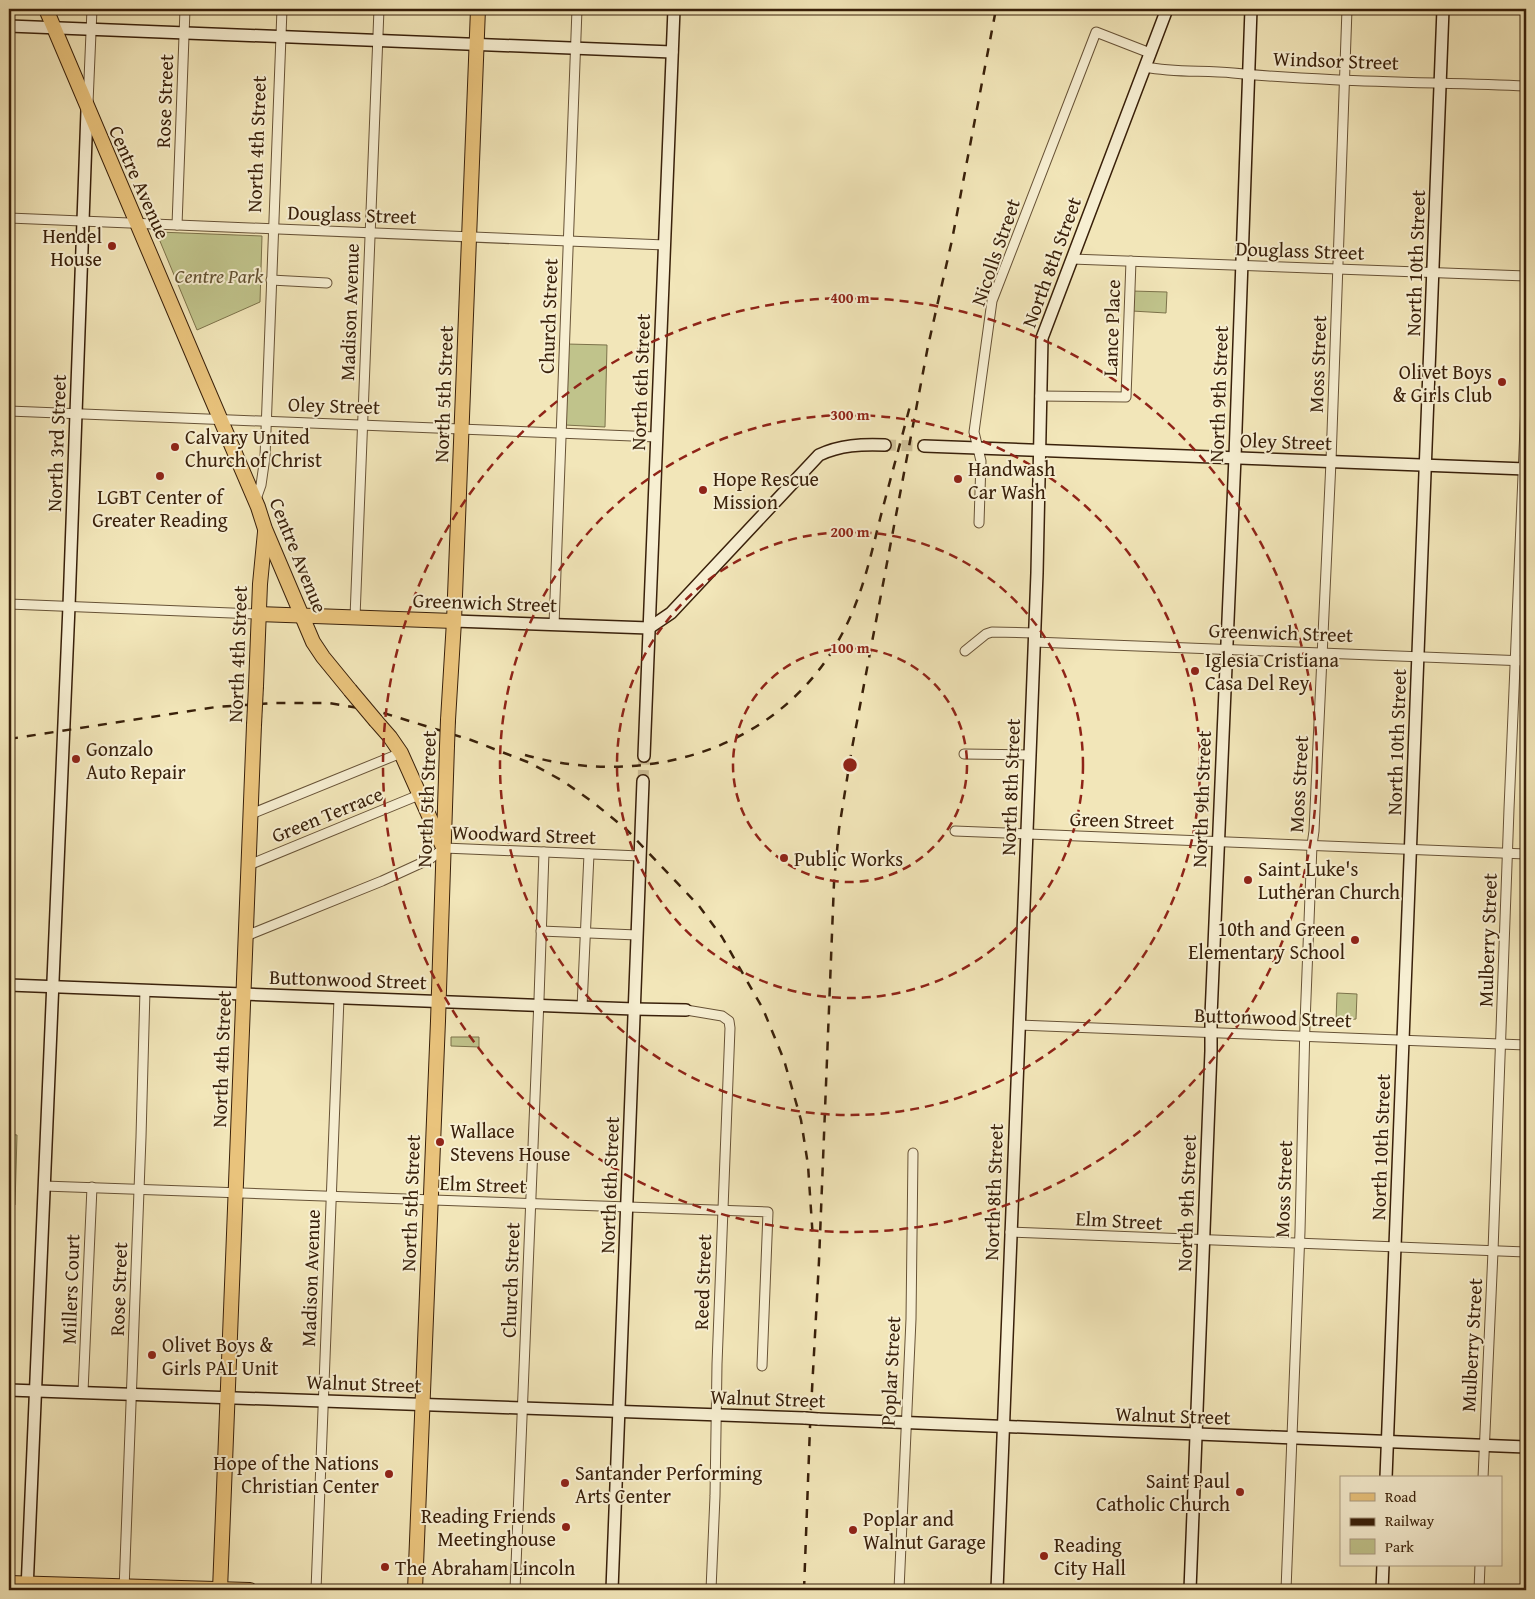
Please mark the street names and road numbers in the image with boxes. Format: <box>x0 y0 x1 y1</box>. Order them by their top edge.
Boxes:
street label: Windsor Street <box>1273 43 1399 77</box>
street label: Rose Street <box>148 53 180 149</box>
street label: North 4th Street <box>239 75 273 213</box>
street label: Centre Avenue <box>102 120 178 244</box>
street label: North 10th Street <box>1398 189 1432 337</box>
street label: North 8th Street <box>1014 193 1088 331</box>
street label: Nicolls Street <box>963 194 1027 310</box>
street label: Douglass Street <box>287 197 417 231</box>
street label: Douglass Street <box>1235 233 1365 267</box>
street label: Madison Avenue <box>332 243 366 381</box>
street label: Church Street <box>531 258 565 374</box>
street label: Lance Place <box>1095 279 1127 377</box>
street label: North 6th Street <box>623 313 657 451</box>
street label: Moss Street <box>1301 315 1333 413</box>
street label: North 5th Street <box>426 325 460 463</box>
street label: North 9th Street <box>1201 325 1235 463</box>
street label: North 3rd Street <box>39 374 73 512</box>
street label: Oley Street <box>287 389 381 421</box>
street label: Oley Street <box>1239 425 1333 457</box>
street label: Centre Avenue <box>263 493 335 617</box>
street label: North 4th Street <box>220 585 254 723</box>
street label: Greenwich Street <box>412 585 558 619</box>
street label: Greenwich Street <box>1208 615 1354 649</box>
street label: North 10th Street <box>1379 668 1413 816</box>
street label: North 8th Street <box>993 718 1027 856</box>
street label: North 5th Street <box>409 730 443 868</box>
street label: North 9th Street <box>1184 730 1218 868</box>
street label: Moss Street <box>1281 735 1315 833</box>
street label: Green Terrace <box>267 778 387 850</box>
street label: Green Street <box>1069 804 1175 836</box>
street label: Woodward Street <box>451 817 597 851</box>
street label: Mulberry Street <box>1470 873 1504 1007</box>
street label: Buttonwood Street <box>269 962 427 996</box>
street label: North 4th Street <box>204 990 238 1128</box>
street label: Buttonwood Street <box>1194 1000 1352 1034</box>
street label: North 10th Street <box>1363 1073 1397 1221</box>
street label: North 6th Street <box>592 1116 626 1254</box>
street label: North 8th Street <box>976 1123 1010 1261</box>
street label: North 5th Street <box>393 1134 427 1272</box>
street label: North 9th Street <box>1169 1134 1203 1272</box>
street label: Moss Street <box>1267 1140 1299 1238</box>
street label: Elm Street <box>439 1168 527 1200</box>
street label: Elm Street <box>1075 1203 1163 1237</box>
street label: Madison Avenue <box>293 1209 327 1347</box>
street label: Church Street <box>493 1222 527 1338</box>
street label: Millers Court <box>54 1233 86 1345</box>
street label: Reed Street <box>686 1234 718 1330</box>
street label: Rose Street <box>102 1241 134 1337</box>
street label: Mulberry Street <box>1453 1277 1489 1413</box>
street label: Poplar Street <box>873 1315 907 1427</box>
street label: Walnut Street <box>306 1366 422 1400</box>
street label: Walnut Street <box>710 1381 826 1415</box>
street label: Walnut Street <box>1115 1398 1231 1432</box>

